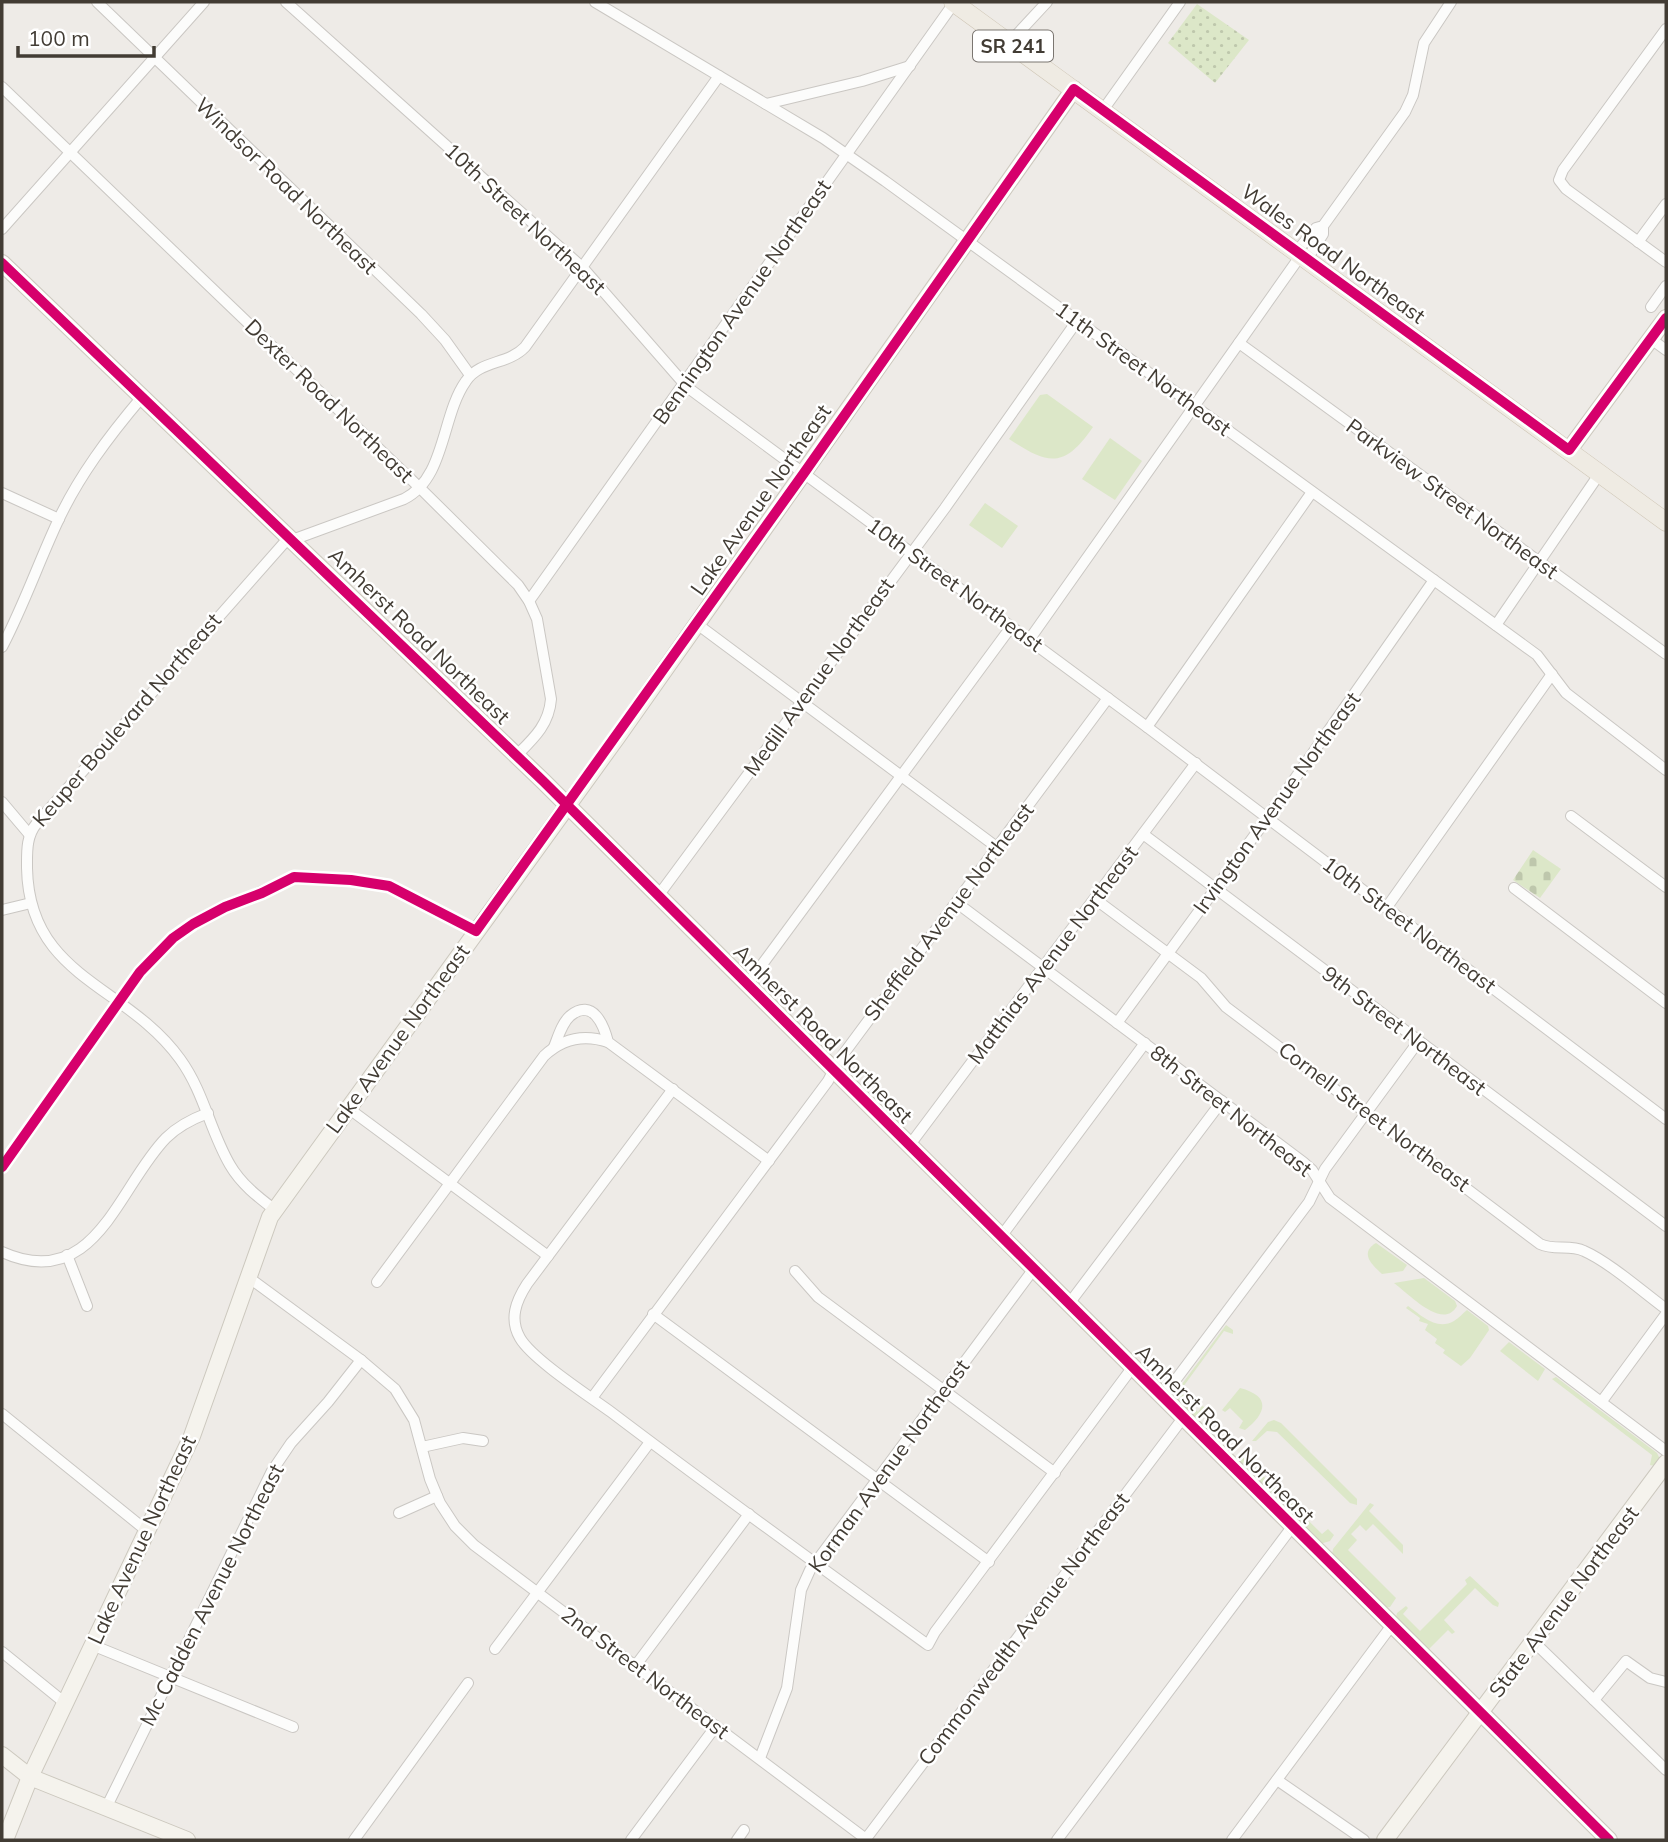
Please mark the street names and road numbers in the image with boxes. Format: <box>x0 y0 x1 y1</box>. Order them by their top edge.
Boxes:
road number: SR 241 <box>973 30 1053 61</box>
street label: Windsor Road Northeast <box>190 92 383 279</box>
street label: 10th Street Northeast <box>440 137 612 300</box>
street label: Bennington Avenue Northeast <box>646 174 836 429</box>
street label: Wales Road Northeast <box>1236 178 1431 329</box>
street label: 11th Street Northeast <box>1051 296 1237 441</box>
street label: Dexter Road Northeast <box>240 313 419 488</box>
street label: Lake Avenue Northeast <box>684 399 836 600</box>
street label: Parkview Street Northeast <box>1341 413 1564 584</box>
street label: 10th Street Northeast <box>863 512 1049 657</box>
street label: Amherst Road Northeast <box>323 542 516 729</box>
street label: Medill Avenue Northeast <box>738 572 899 780</box>
street label: Keuper Boulevard Northeast <box>26 607 226 832</box>
street label: Irvington Avenue Northeast <box>1187 686 1365 918</box>
street label: Sheffield Avenue Northeast <box>858 797 1039 1025</box>
street label: Matthias Avenue Northeast <box>962 840 1143 1069</box>
street label: 10th Street Northeast <box>1317 850 1502 998</box>
street label: Amherst Road Northeast <box>729 938 919 1128</box>
street label: Lake Avenue Northeast <box>320 939 475 1138</box>
street label: 9th Street Northeast <box>1318 960 1492 1100</box>
street label: Cornell Street Northeast <box>1274 1036 1476 1197</box>
street label: 8th Street Northeast <box>1145 1039 1318 1182</box>
street label: Amherst Road Northeast <box>1131 1338 1321 1528</box>
street label: Korman Avenue Northeast <box>802 1354 974 1577</box>
street label: Lake Avenue Northeast <box>81 1431 201 1648</box>
street label: Mc Cadden Avenue Northeast <box>134 1459 289 1730</box>
street label: Commonwealth Avenue Northeast <box>912 1487 1134 1770</box>
street label: State Avenue Northeast <box>1483 1501 1644 1702</box>
street label: 2nd Street Northeast <box>556 1601 735 1744</box>

